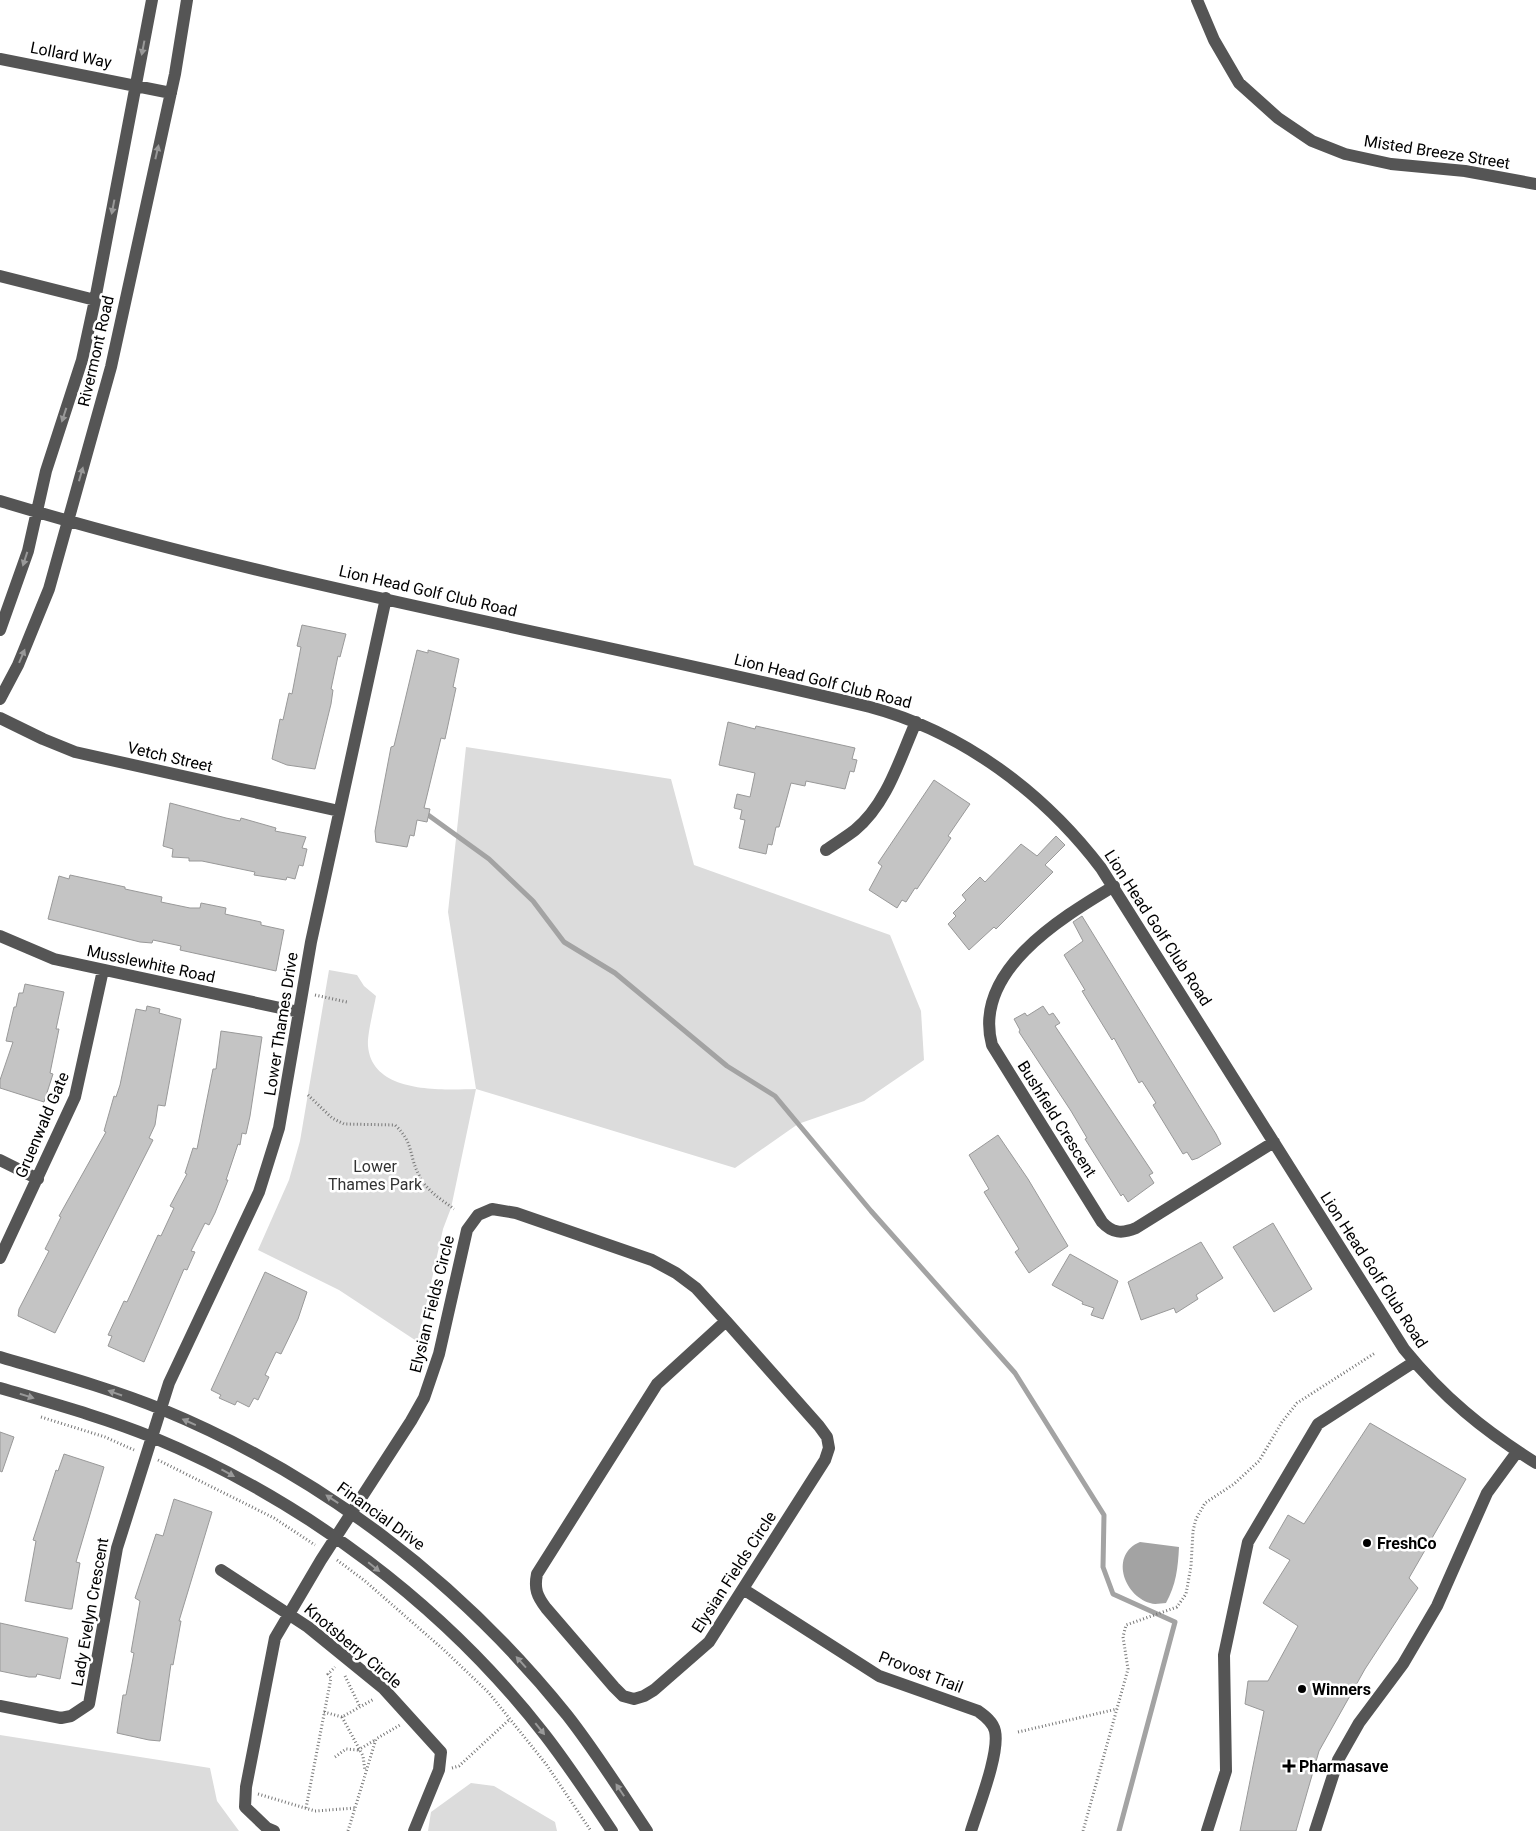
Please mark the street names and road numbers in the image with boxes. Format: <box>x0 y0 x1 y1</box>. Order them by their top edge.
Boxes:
street label: Lollard Way <box>29 38 114 72</box>
street label: Misted Breeze Street <box>1363 131 1511 173</box>
street label: Rivermont Road <box>74 294 118 408</box>
street label: Lion Head Golf Club Road <box>337 561 519 621</box>
street label: Lion Head Golf Club Road <box>732 650 914 712</box>
street label: Vetch Street <box>126 738 214 776</box>
street label: Lion Head Golf Club Road <box>1100 846 1216 1010</box>
street label: Musslewhite Road <box>85 941 217 987</box>
street label: Lower Thames Drive <box>260 951 302 1097</box>
street label: Bushfield Crescent <box>1014 1057 1100 1181</box>
street label: Gruenwald Gate <box>11 1069 73 1181</box>
street label: Lion Head Golf Club Road <box>1316 1188 1432 1352</box>
street label: Elysian Fields Circle <box>406 1233 458 1375</box>
street label: Financial Drive <box>333 1478 429 1554</box>
street label: Elysian Fields Circle <box>688 1508 780 1636</box>
street label: Lady Evelyn Crescent <box>68 1536 112 1688</box>
street label: Knotsberry Circle <box>300 1600 406 1692</box>
street label: Provost Trail <box>876 1647 966 1697</box>

